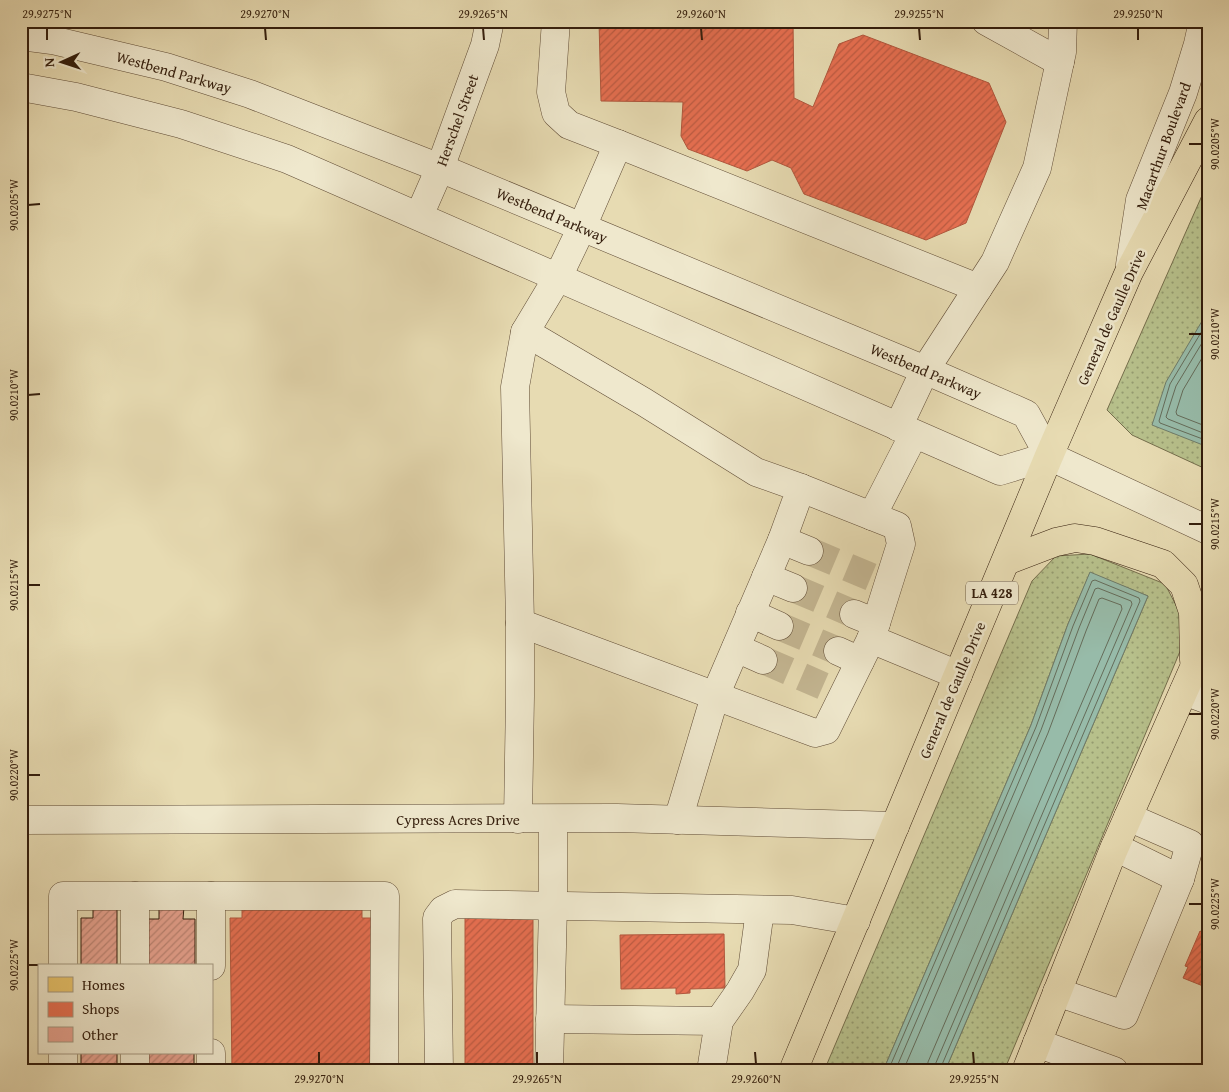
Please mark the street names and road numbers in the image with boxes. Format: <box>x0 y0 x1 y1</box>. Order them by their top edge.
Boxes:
street label: Westbend Parkway <box>114 46 235 99</box>
street label: Herschel Street <box>431 70 484 169</box>
street label: Macarthur Boulevard <box>1130 79 1196 213</box>
street label: Westbend Parkway <box>493 182 611 248</box>
street label: General de Gaulle Drive <box>1072 246 1150 388</box>
street label: Westbend Parkway <box>867 338 985 404</box>
road number: LA 428 <box>966 582 1018 604</box>
street label: General de Gaulle Drive <box>914 618 990 762</box>
street label: Cypress Acres Drive <box>396 809 520 830</box>

